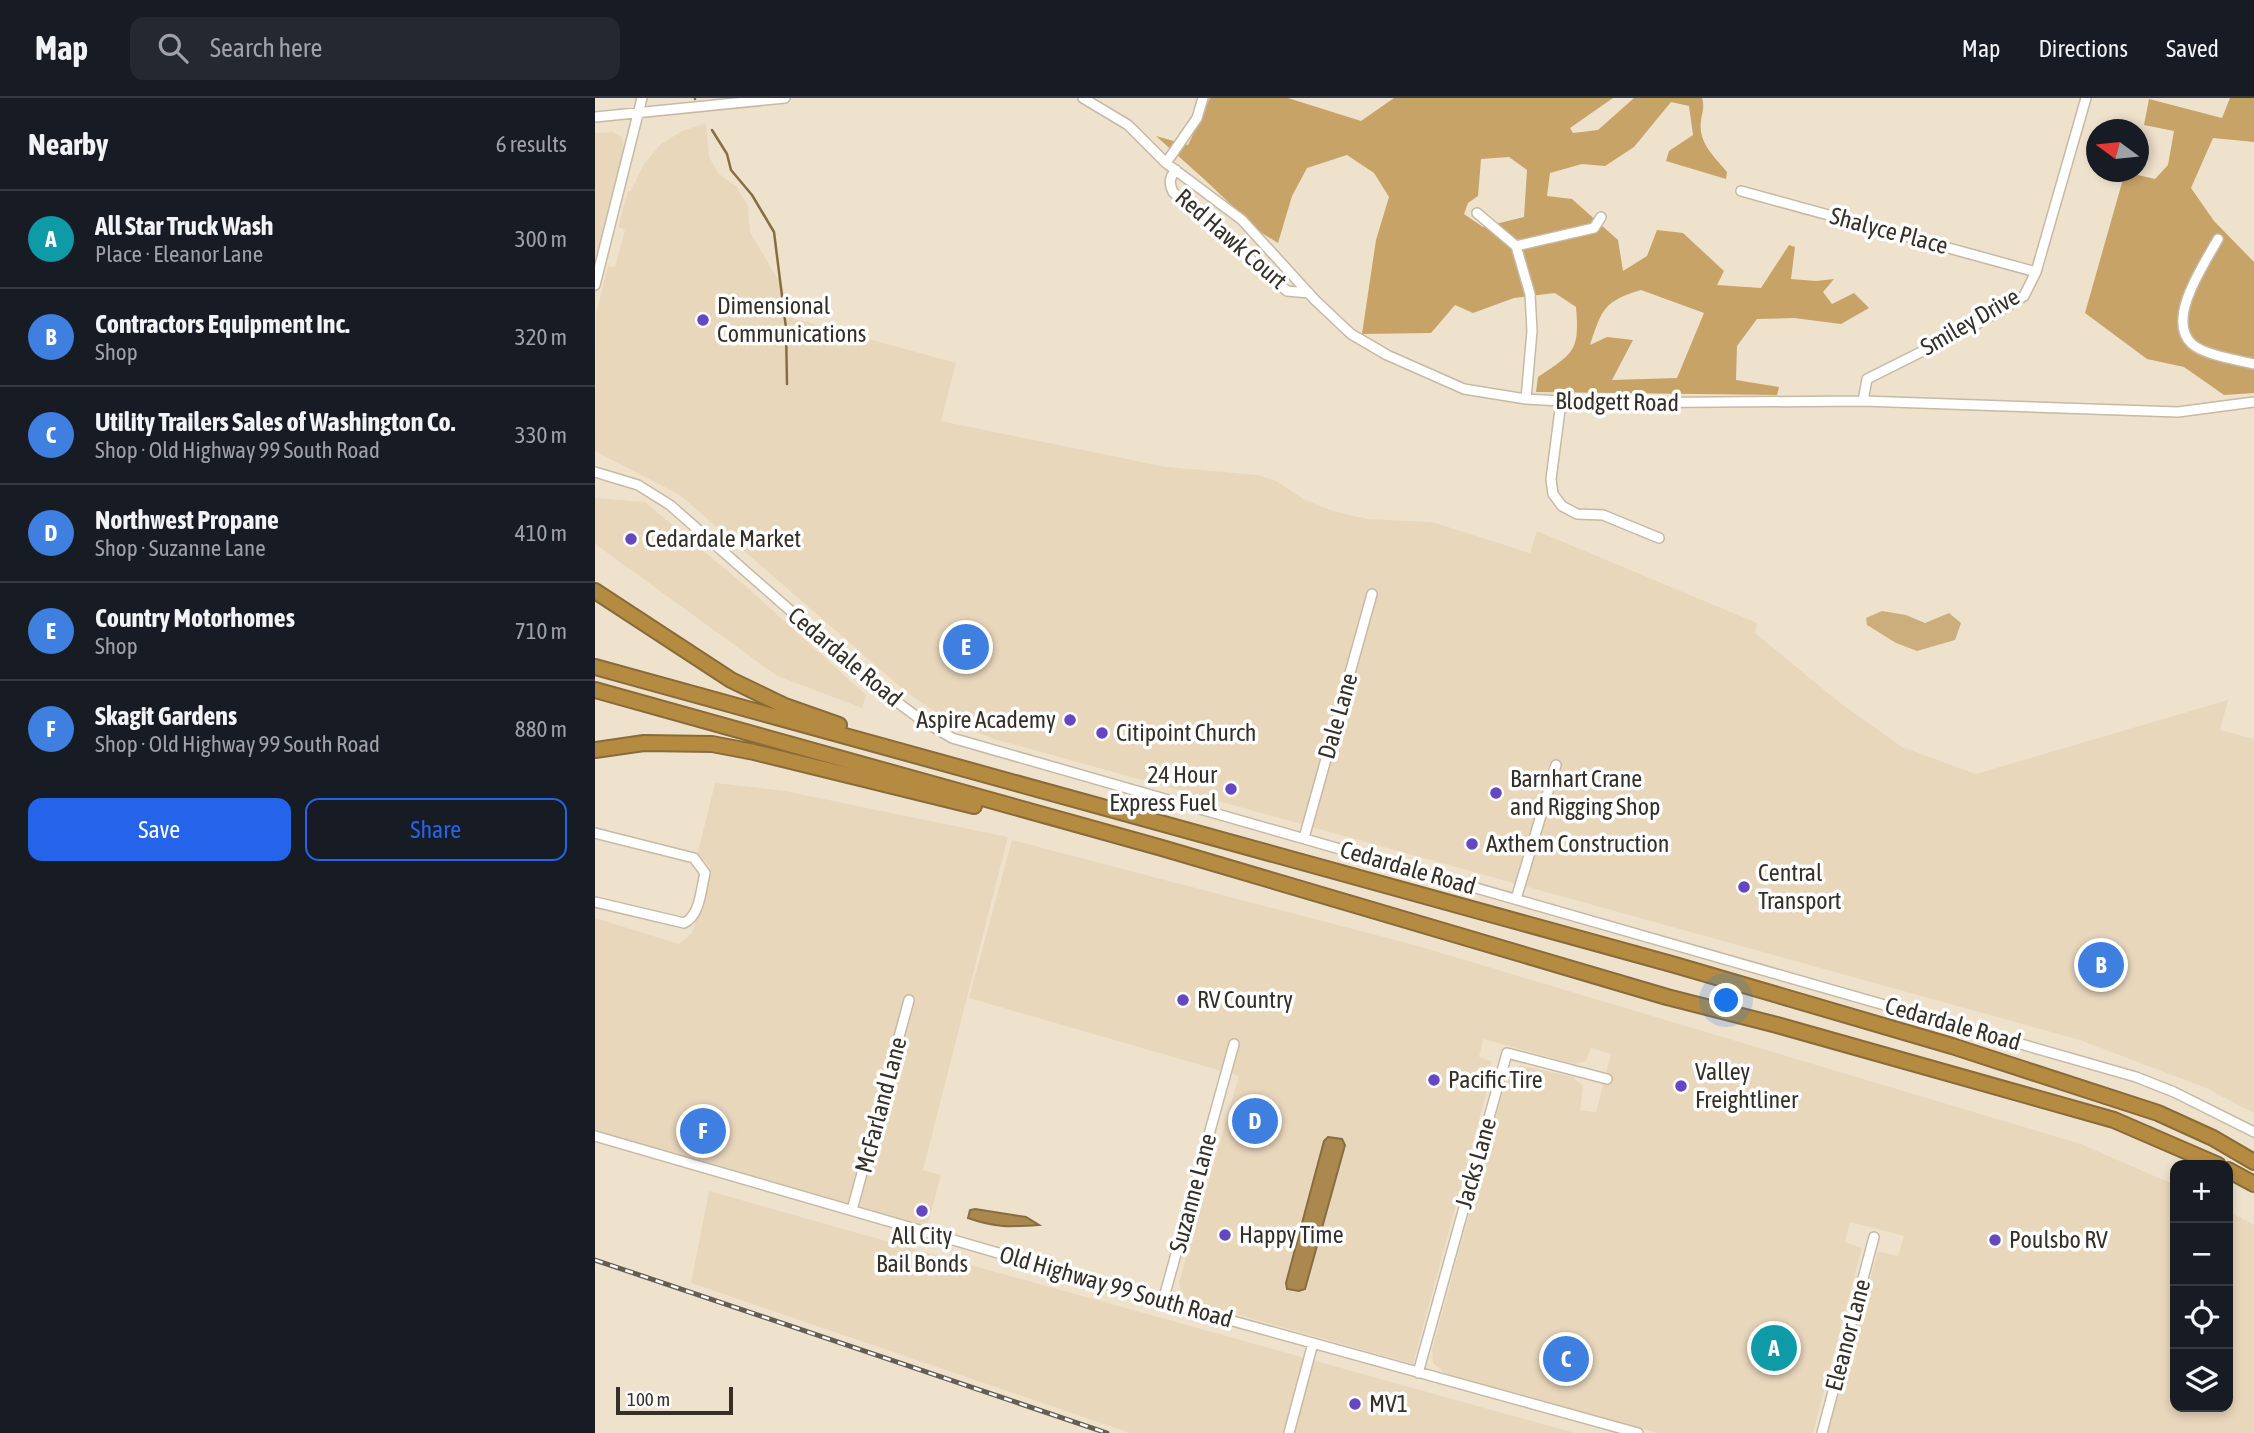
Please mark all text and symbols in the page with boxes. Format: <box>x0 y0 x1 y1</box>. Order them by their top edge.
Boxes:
search box <box>130 17 620 80</box>
text: Map <box>35 29 88 67</box>
icon: search <box>154 29 192 67</box>
text: Search here <box>210 33 322 63</box>
text: Map <box>1962 35 2000 62</box>
text: Directions <box>2038 35 2128 62</box>
text: Saved <box>2166 35 2219 62</box>
north arrow <box>2086 119 2149 182</box>
text: Nearby <box>28 127 108 161</box>
text: 6 results <box>496 131 567 157</box>
street label: Red Hawk Court <box>1170 183 1292 294</box>
street label: Shalyce Place <box>1827 202 1951 259</box>
text: All Star Truck Wash <box>95 211 273 241</box>
text: A <box>45 226 57 252</box>
text: 300 m <box>515 226 567 252</box>
text: Place · Eleanor Lane <box>95 241 263 267</box>
street label: Smiley Drive <box>1916 283 2024 361</box>
place label: Dimensional Communications <box>717 292 866 347</box>
text: Contractors Equipment Inc. <box>95 309 350 339</box>
marker: Dimensional Communications <box>695 312 711 328</box>
text: B <box>46 324 56 350</box>
text: 320 m <box>515 324 567 350</box>
text: Shop <box>95 339 138 365</box>
street label: Blodgett Road <box>1555 387 1679 416</box>
text: Utility Trailers Sales of Washington Co. <box>95 407 455 437</box>
text: C <box>46 422 56 448</box>
text: 330 m <box>515 422 567 448</box>
text: Shop · Old Highway 99 South Road <box>95 437 380 463</box>
text: Northwest Propane <box>95 505 279 535</box>
text: D <box>45 520 57 546</box>
text: 410 m <box>515 520 567 546</box>
place label: Cedardale Market <box>645 525 801 552</box>
marker: Cedardale Market <box>623 531 639 547</box>
text: Shop · Suzanne Lane <box>95 535 266 561</box>
street label: Cedardale Road <box>783 601 908 712</box>
text: Country Motorhomes <box>95 603 295 633</box>
text: E <box>46 618 56 644</box>
text: 710 m <box>515 618 567 644</box>
pin: E <box>943 621 989 673</box>
text: Shop <box>95 633 138 659</box>
street label: Dale Lane <box>1312 670 1363 762</box>
text: Skagit Gardens <box>95 701 237 731</box>
place label: Aspire Academy <box>916 706 1056 733</box>
marker: Aspire Academy <box>1062 712 1078 728</box>
text: F <box>46 716 56 742</box>
text: 880 m <box>515 716 567 742</box>
place label: Citipoint Church <box>1116 719 1256 746</box>
marker: Citipoint Church <box>1094 725 1110 741</box>
text: Shop · Old Highway 99 South Road <box>95 731 380 757</box>
place label: 24 Hour Express Fuel <box>1109 761 1218 816</box>
place label: Barnhart Crane and Rigging Shop <box>1510 765 1660 820</box>
marker: 24 Hour Express Fuel <box>1223 781 1239 797</box>
marker: Barnhart Crane and Rigging Shop <box>1488 785 1504 801</box>
button: Save <box>28 798 291 861</box>
button: Share <box>305 798 567 861</box>
place label: Axthem Construction <box>1486 830 1669 857</box>
street label: Cedardale Road <box>1337 835 1479 900</box>
marker: Axthem Construction <box>1464 836 1480 852</box>
place label: Central Transport <box>1758 859 1841 914</box>
marker: Central Transport <box>1736 879 1752 895</box>
pin: B <box>2078 939 2124 991</box>
your location <box>1709 983 1743 1017</box>
place label: RV Country <box>1197 986 1293 1013</box>
street label: Cedardale Road <box>1882 991 2024 1056</box>
marker: RV Country <box>1175 992 1191 1008</box>
street label: McFarland Lane <box>849 1034 912 1176</box>
place label: Valley Freightliner <box>1695 1058 1799 1113</box>
place label: Pacific Tire <box>1448 1066 1543 1093</box>
marker: Pacific Tire <box>1426 1072 1442 1088</box>
marker: Valley Freightliner <box>1673 1078 1689 1094</box>
pin: D <box>1232 1095 1278 1147</box>
pin: F <box>680 1105 726 1157</box>
street label: Jacks Lane <box>1450 1114 1501 1211</box>
street label: Suzanne Lane <box>1164 1130 1221 1255</box>
map controls <box>2170 1160 2233 1412</box>
button: + <box>2170 1160 2233 1223</box>
marker: All City Bail Bonds <box>914 1203 930 1219</box>
place label: Happy Time <box>1239 1221 1344 1248</box>
place label: All City Bail Bonds <box>876 1222 968 1277</box>
button: − <box>2170 1223 2233 1286</box>
place label: Poulsbo RV <box>2009 1226 2108 1253</box>
marker: Happy Time <box>1217 1227 1233 1243</box>
marker: Poulsbo RV <box>1987 1232 2003 1248</box>
street label: Old Highway 99 South Road <box>997 1240 1236 1333</box>
street label: Eleanor Lane <box>1820 1276 1875 1394</box>
button: locate <box>2170 1286 2233 1349</box>
pin: A <box>1751 1322 1797 1374</box>
pin: C <box>1543 1333 1589 1385</box>
button: layers <box>2170 1349 2233 1412</box>
scale bar <box>616 1384 733 1416</box>
text: 100 m <box>627 1388 670 1410</box>
place label: MV1 <box>1369 1390 1408 1417</box>
marker: MV1 <box>1347 1396 1363 1412</box>

